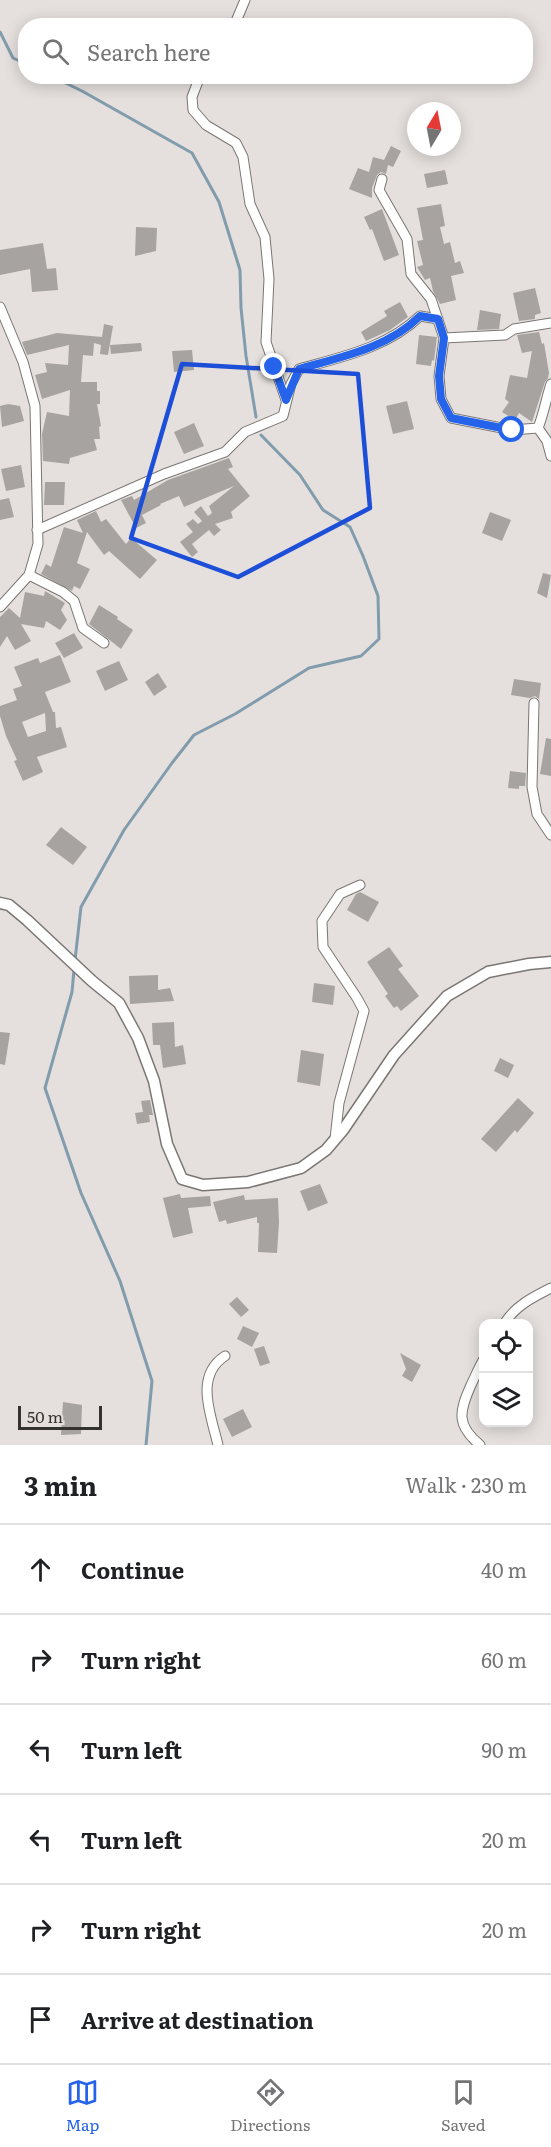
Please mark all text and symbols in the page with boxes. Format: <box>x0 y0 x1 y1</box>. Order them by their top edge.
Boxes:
search box <box>18 18 533 84</box>
icon: search <box>39 35 72 68</box>
text: Search here <box>87 35 210 68</box>
north arrow <box>407 102 461 156</box>
route end <box>260 353 286 379</box>
route start <box>498 416 524 442</box>
map controls <box>479 1319 533 1427</box>
button: locate <box>479 1319 533 1373</box>
button: layers <box>479 1373 533 1427</box>
scale bar <box>18 1403 102 1430</box>
text: 50 m <box>27 1404 63 1428</box>
text: 3 min <box>24 1465 97 1504</box>
text: Walk · 230 m <box>405 1469 527 1499</box>
icon: ahead <box>24 1553 57 1586</box>
text: Continue <box>81 1553 184 1586</box>
text: 40 m <box>481 1554 527 1584</box>
icon: right <box>24 1643 57 1676</box>
text: Turn right <box>81 1643 201 1676</box>
text: 60 m <box>481 1644 527 1674</box>
icon: left <box>24 1733 57 1766</box>
text: Turn left <box>81 1733 182 1766</box>
text: 90 m <box>482 1734 527 1764</box>
icon: left <box>24 1823 57 1856</box>
text: Turn left <box>81 1823 182 1856</box>
text: 20 m <box>482 1824 527 1854</box>
icon: right <box>24 1913 57 1946</box>
text: Turn right <box>81 1913 201 1946</box>
text: 20 m <box>482 1914 527 1944</box>
icon: arrive <box>24 2003 57 2036</box>
text: Arrive at destination <box>81 2003 314 2036</box>
tab: Map <box>65 2076 99 2136</box>
tab: Directions <box>230 2076 310 2136</box>
tab: Saved <box>441 2076 486 2136</box>

